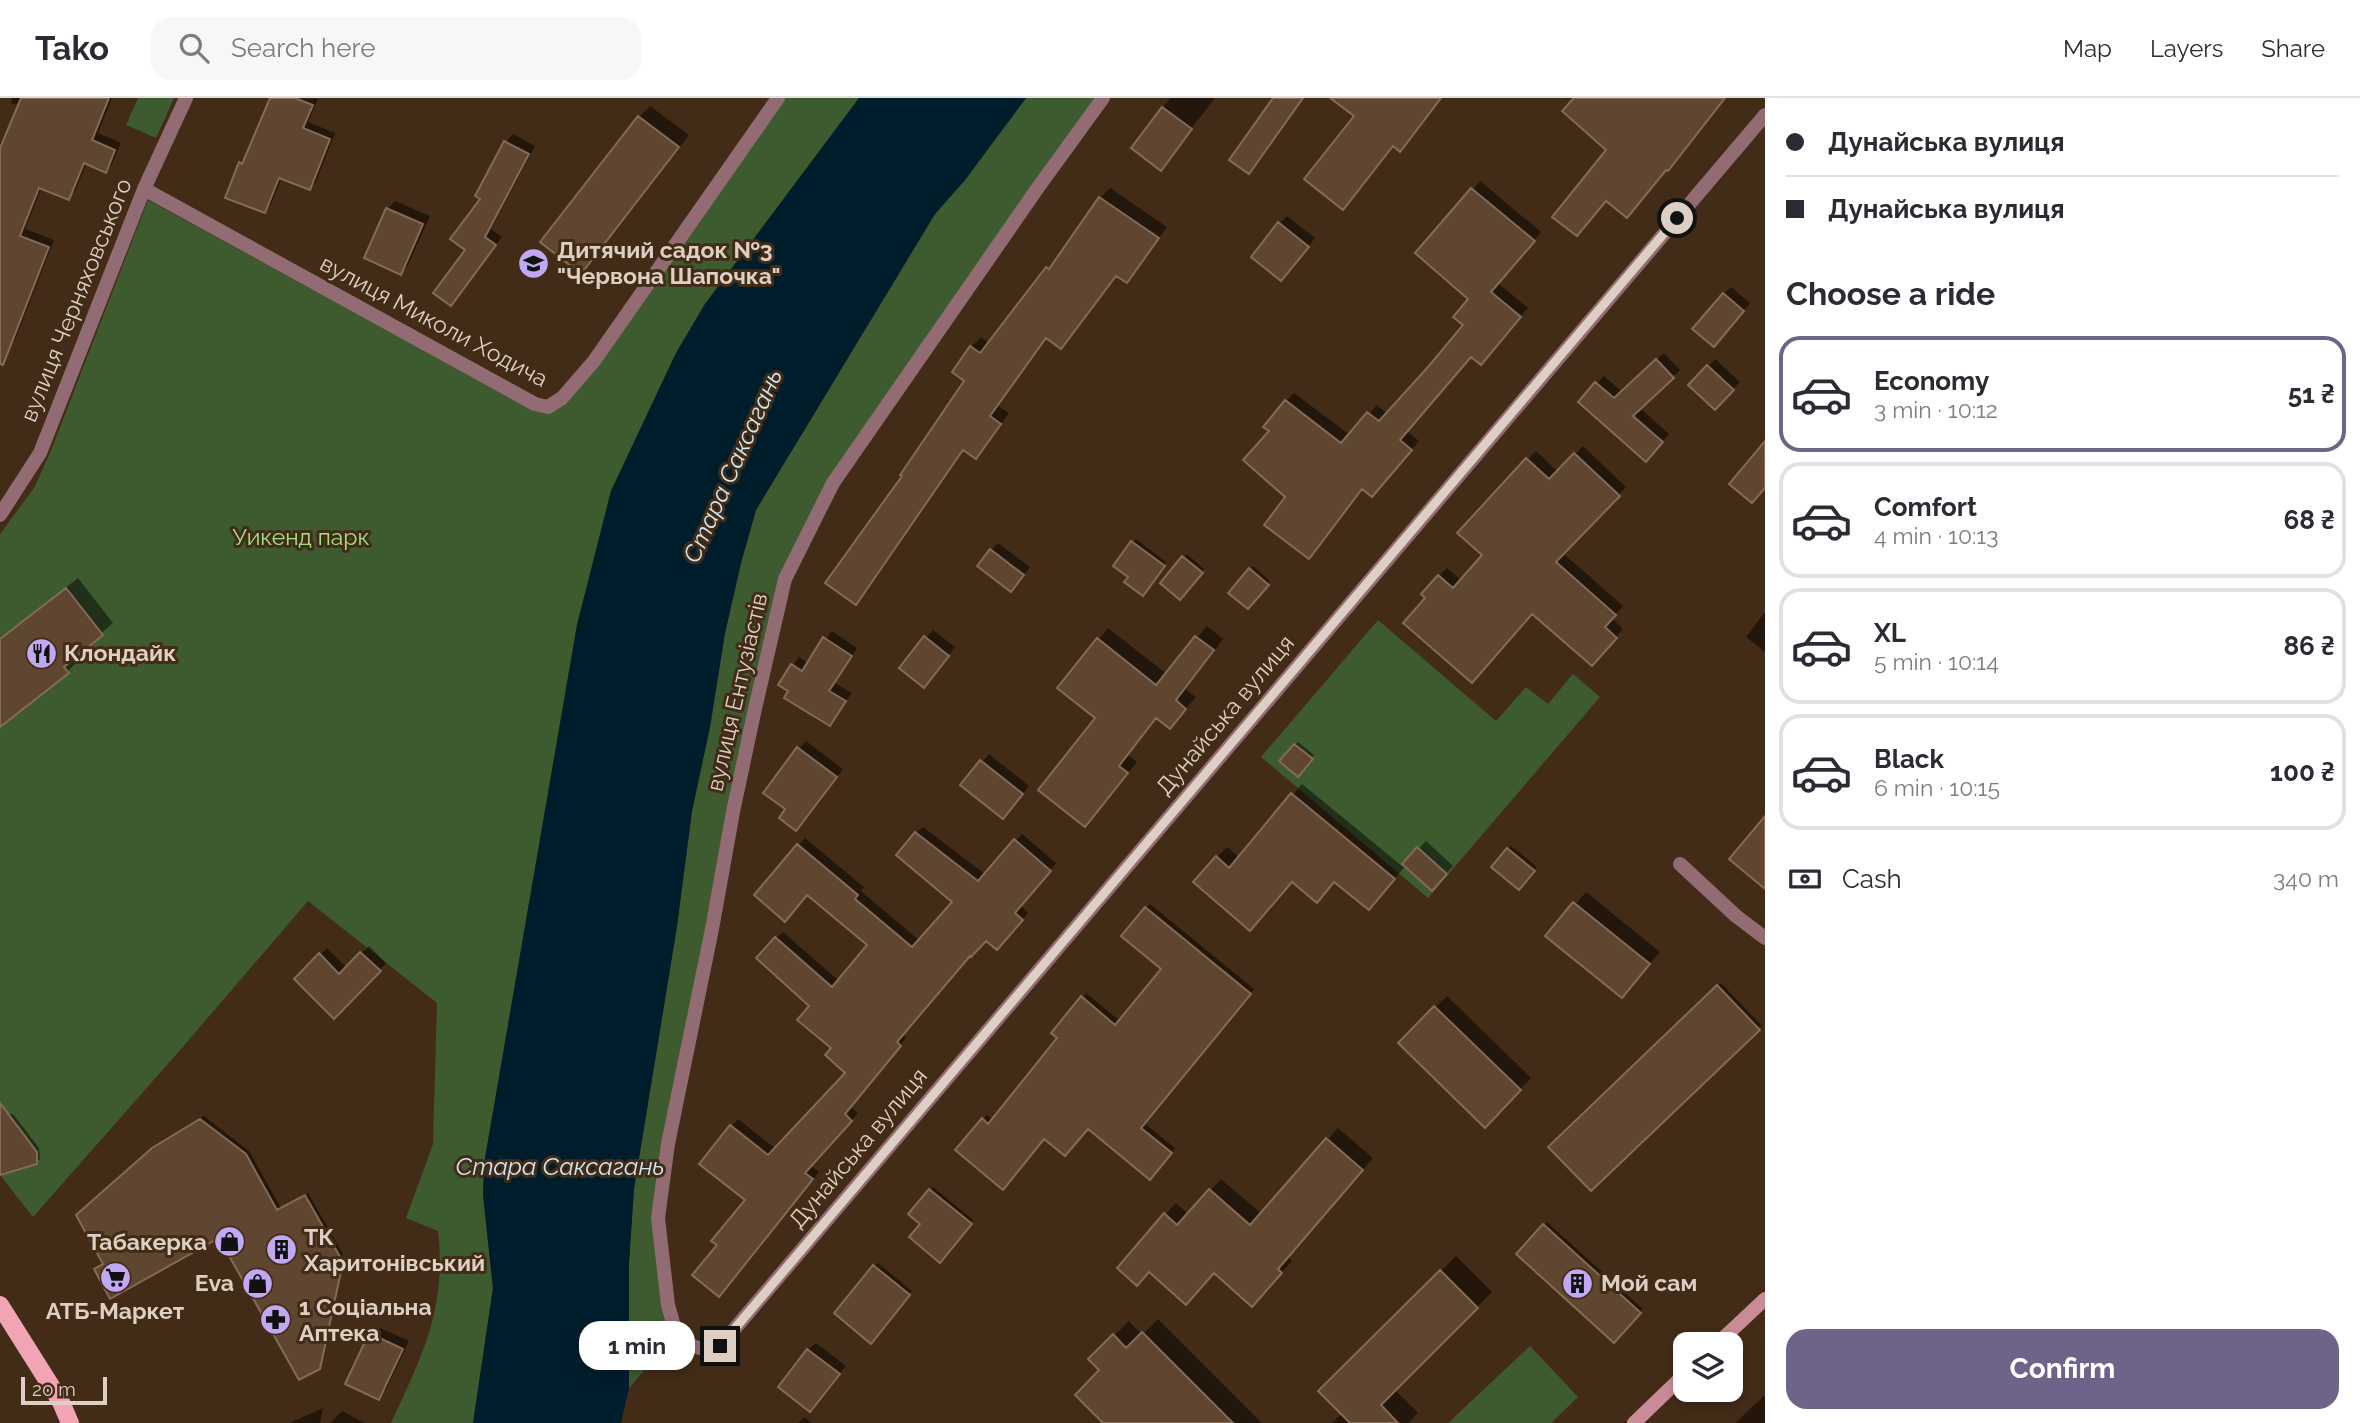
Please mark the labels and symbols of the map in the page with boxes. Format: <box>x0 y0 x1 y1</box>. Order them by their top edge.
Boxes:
street label: вулиця Черняховського <box>14 174 137 425</box>
route start <box>1661 202 1693 234</box>
place label: Дитячий садок №3 "Червона Шапочка" <box>557 236 781 289</box>
school or university icon: Дитячий садок №3 "Червона Шапочка" <box>517 246 551 280</box>
street label: вулиця Миколи Ходича <box>316 249 553 392</box>
water label: Стара Саксагань <box>677 364 788 567</box>
park label: Уикенд парк <box>232 523 370 550</box>
street label: вулиця Ентузіастів <box>701 590 772 794</box>
street label: Дунайська вулиця <box>1150 629 1299 800</box>
restaurant icon: Клондайк <box>24 636 58 670</box>
place label: Клондайк <box>64 639 176 666</box>
street label: Дунайська вулиця <box>783 1062 932 1233</box>
water label: Стара Саксагань <box>455 1152 665 1181</box>
place label: ТК Харитонівський <box>303 1223 485 1276</box>
shop icon: Табакерка <box>213 1225 247 1259</box>
place label: Табакерка <box>87 1228 207 1255</box>
building icon: ТК Харитонівський <box>264 1233 298 1267</box>
supermarket icon: АТБ-Маркет <box>98 1260 132 1294</box>
shop icon: Eva <box>240 1266 274 1300</box>
building icon: Мой сам <box>1561 1266 1595 1300</box>
place label: Eva <box>195 1269 234 1296</box>
place label: Мой сам <box>1601 1269 1697 1296</box>
place label: 1 Соціальна Аптека <box>299 1293 432 1346</box>
place label: АТБ-Маркет <box>46 1297 185 1324</box>
pharmacy icon: 1 Соціальна Аптека <box>259 1303 293 1337</box>
callout: 1 min <box>580 1322 696 1370</box>
route end <box>704 1330 736 1362</box>
scale bar <box>21 1374 107 1406</box>

